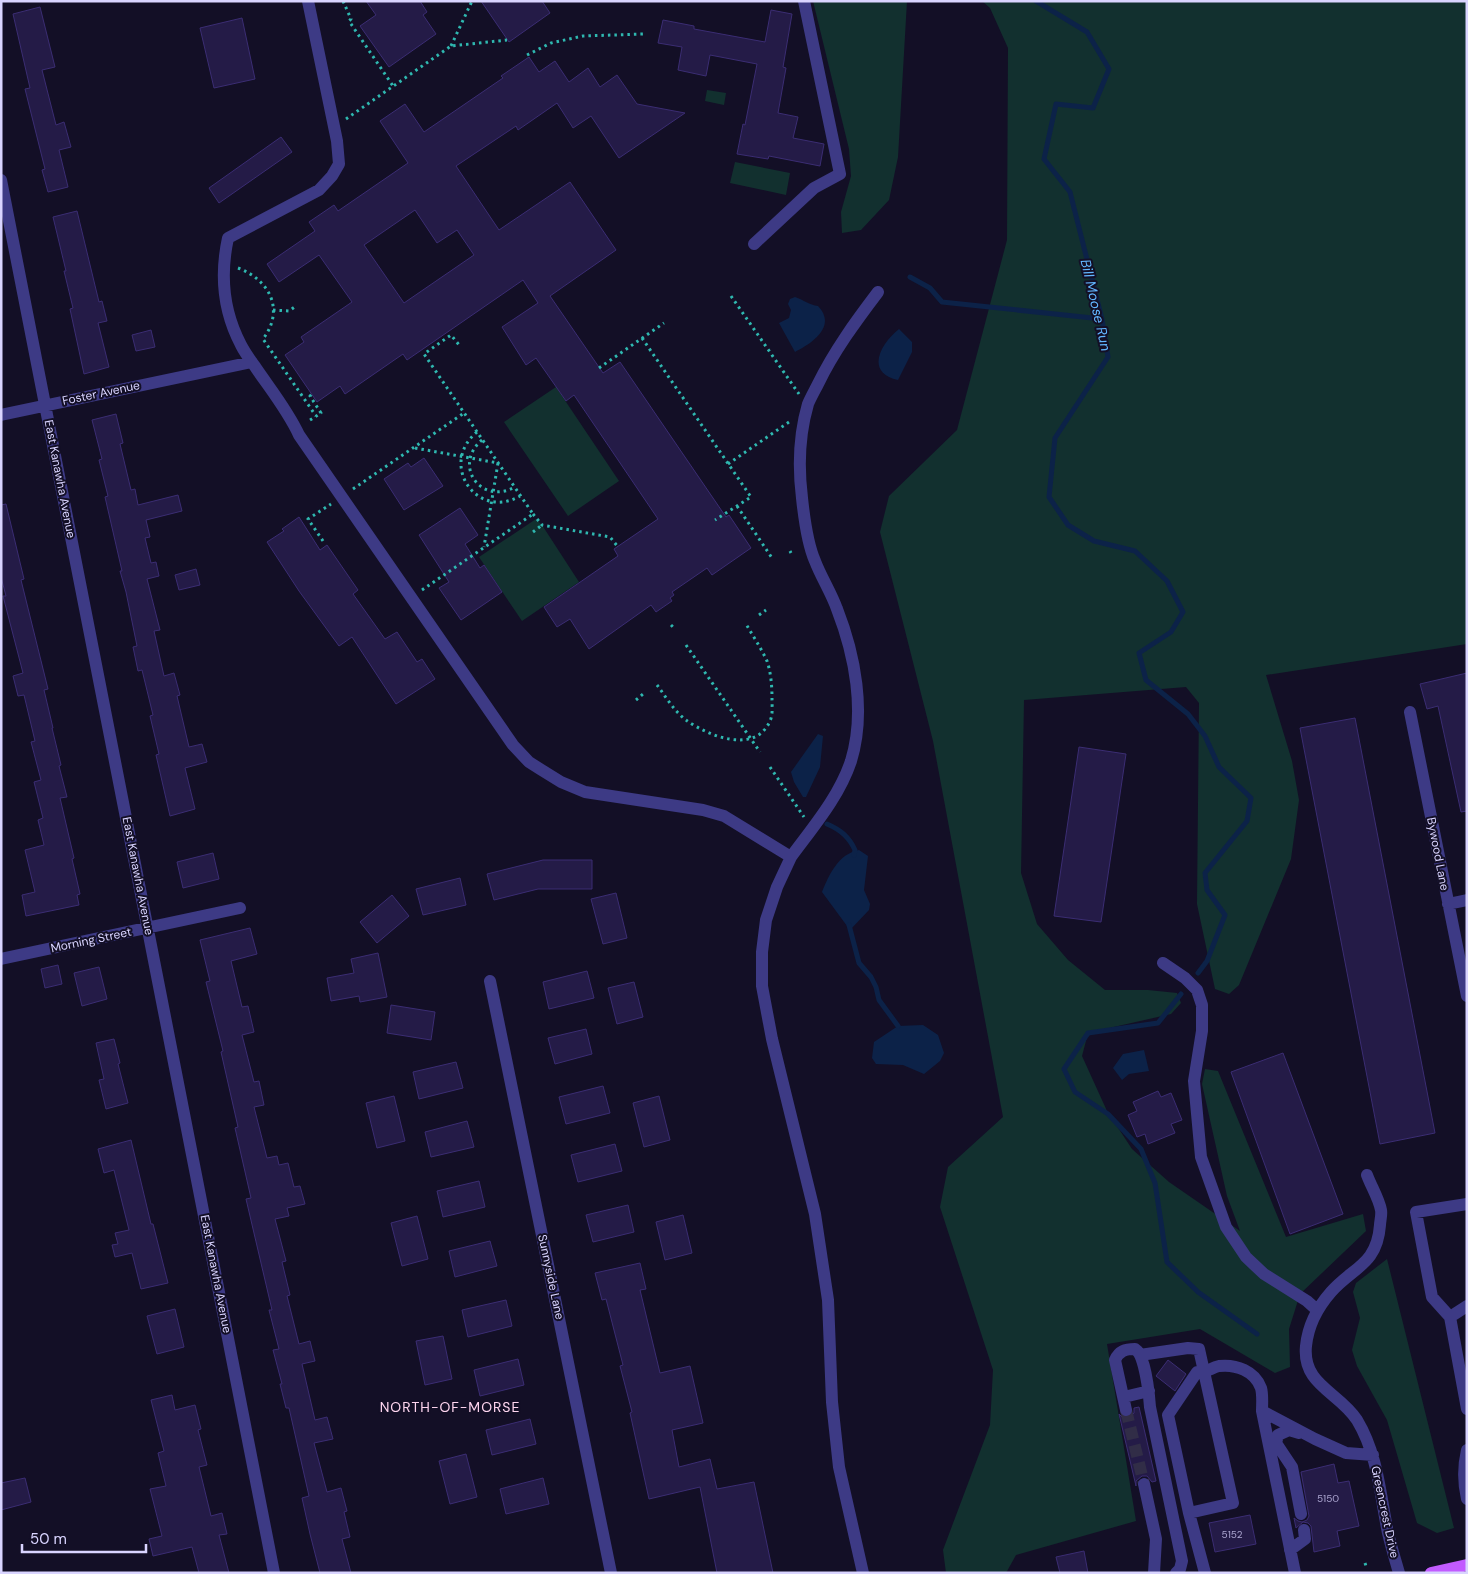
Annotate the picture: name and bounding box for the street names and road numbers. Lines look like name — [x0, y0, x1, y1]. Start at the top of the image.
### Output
street label: Foster Avenue — [61, 377, 141, 409]
street label: East Kanawha Avenue — [41, 419, 79, 540]
street label: East Kanawha Avenue — [119, 816, 157, 937]
street label: Bywood Lane — [1423, 816, 1453, 892]
street label: Morning Street — [49, 924, 133, 956]
street label: East Kanawha Avenue — [197, 1214, 235, 1335]
street label: Sunnyside Lane — [534, 1233, 568, 1321]
street label: Greencrest Drive — [1367, 1464, 1403, 1560]

